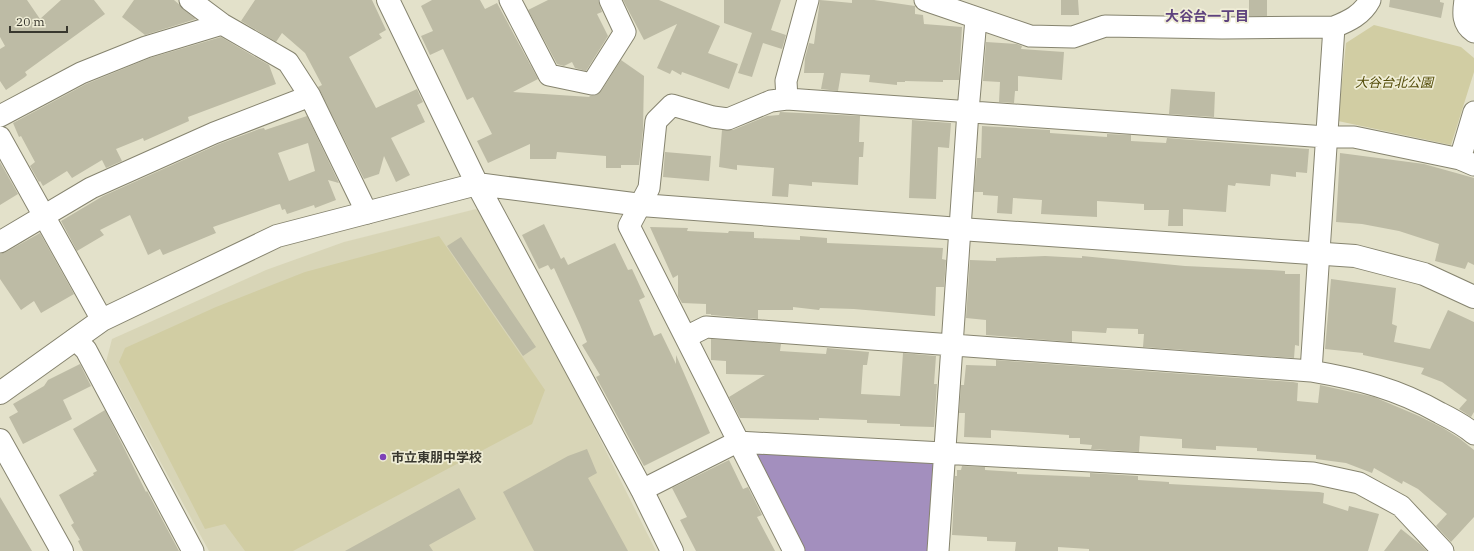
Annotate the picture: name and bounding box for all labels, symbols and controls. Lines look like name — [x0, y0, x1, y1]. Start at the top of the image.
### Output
district label: 大谷台一丁目 — [1165, 7, 1249, 25]
scale bar — [10, 8, 67, 34]
text: 20 m — [16, 14, 45, 29]
park label: 大谷台北公園 — [1355, 74, 1435, 91]
place label: 市立東朋中学校 — [391, 449, 482, 466]
marker: 市立東朋中学校 — [378, 452, 388, 462]

